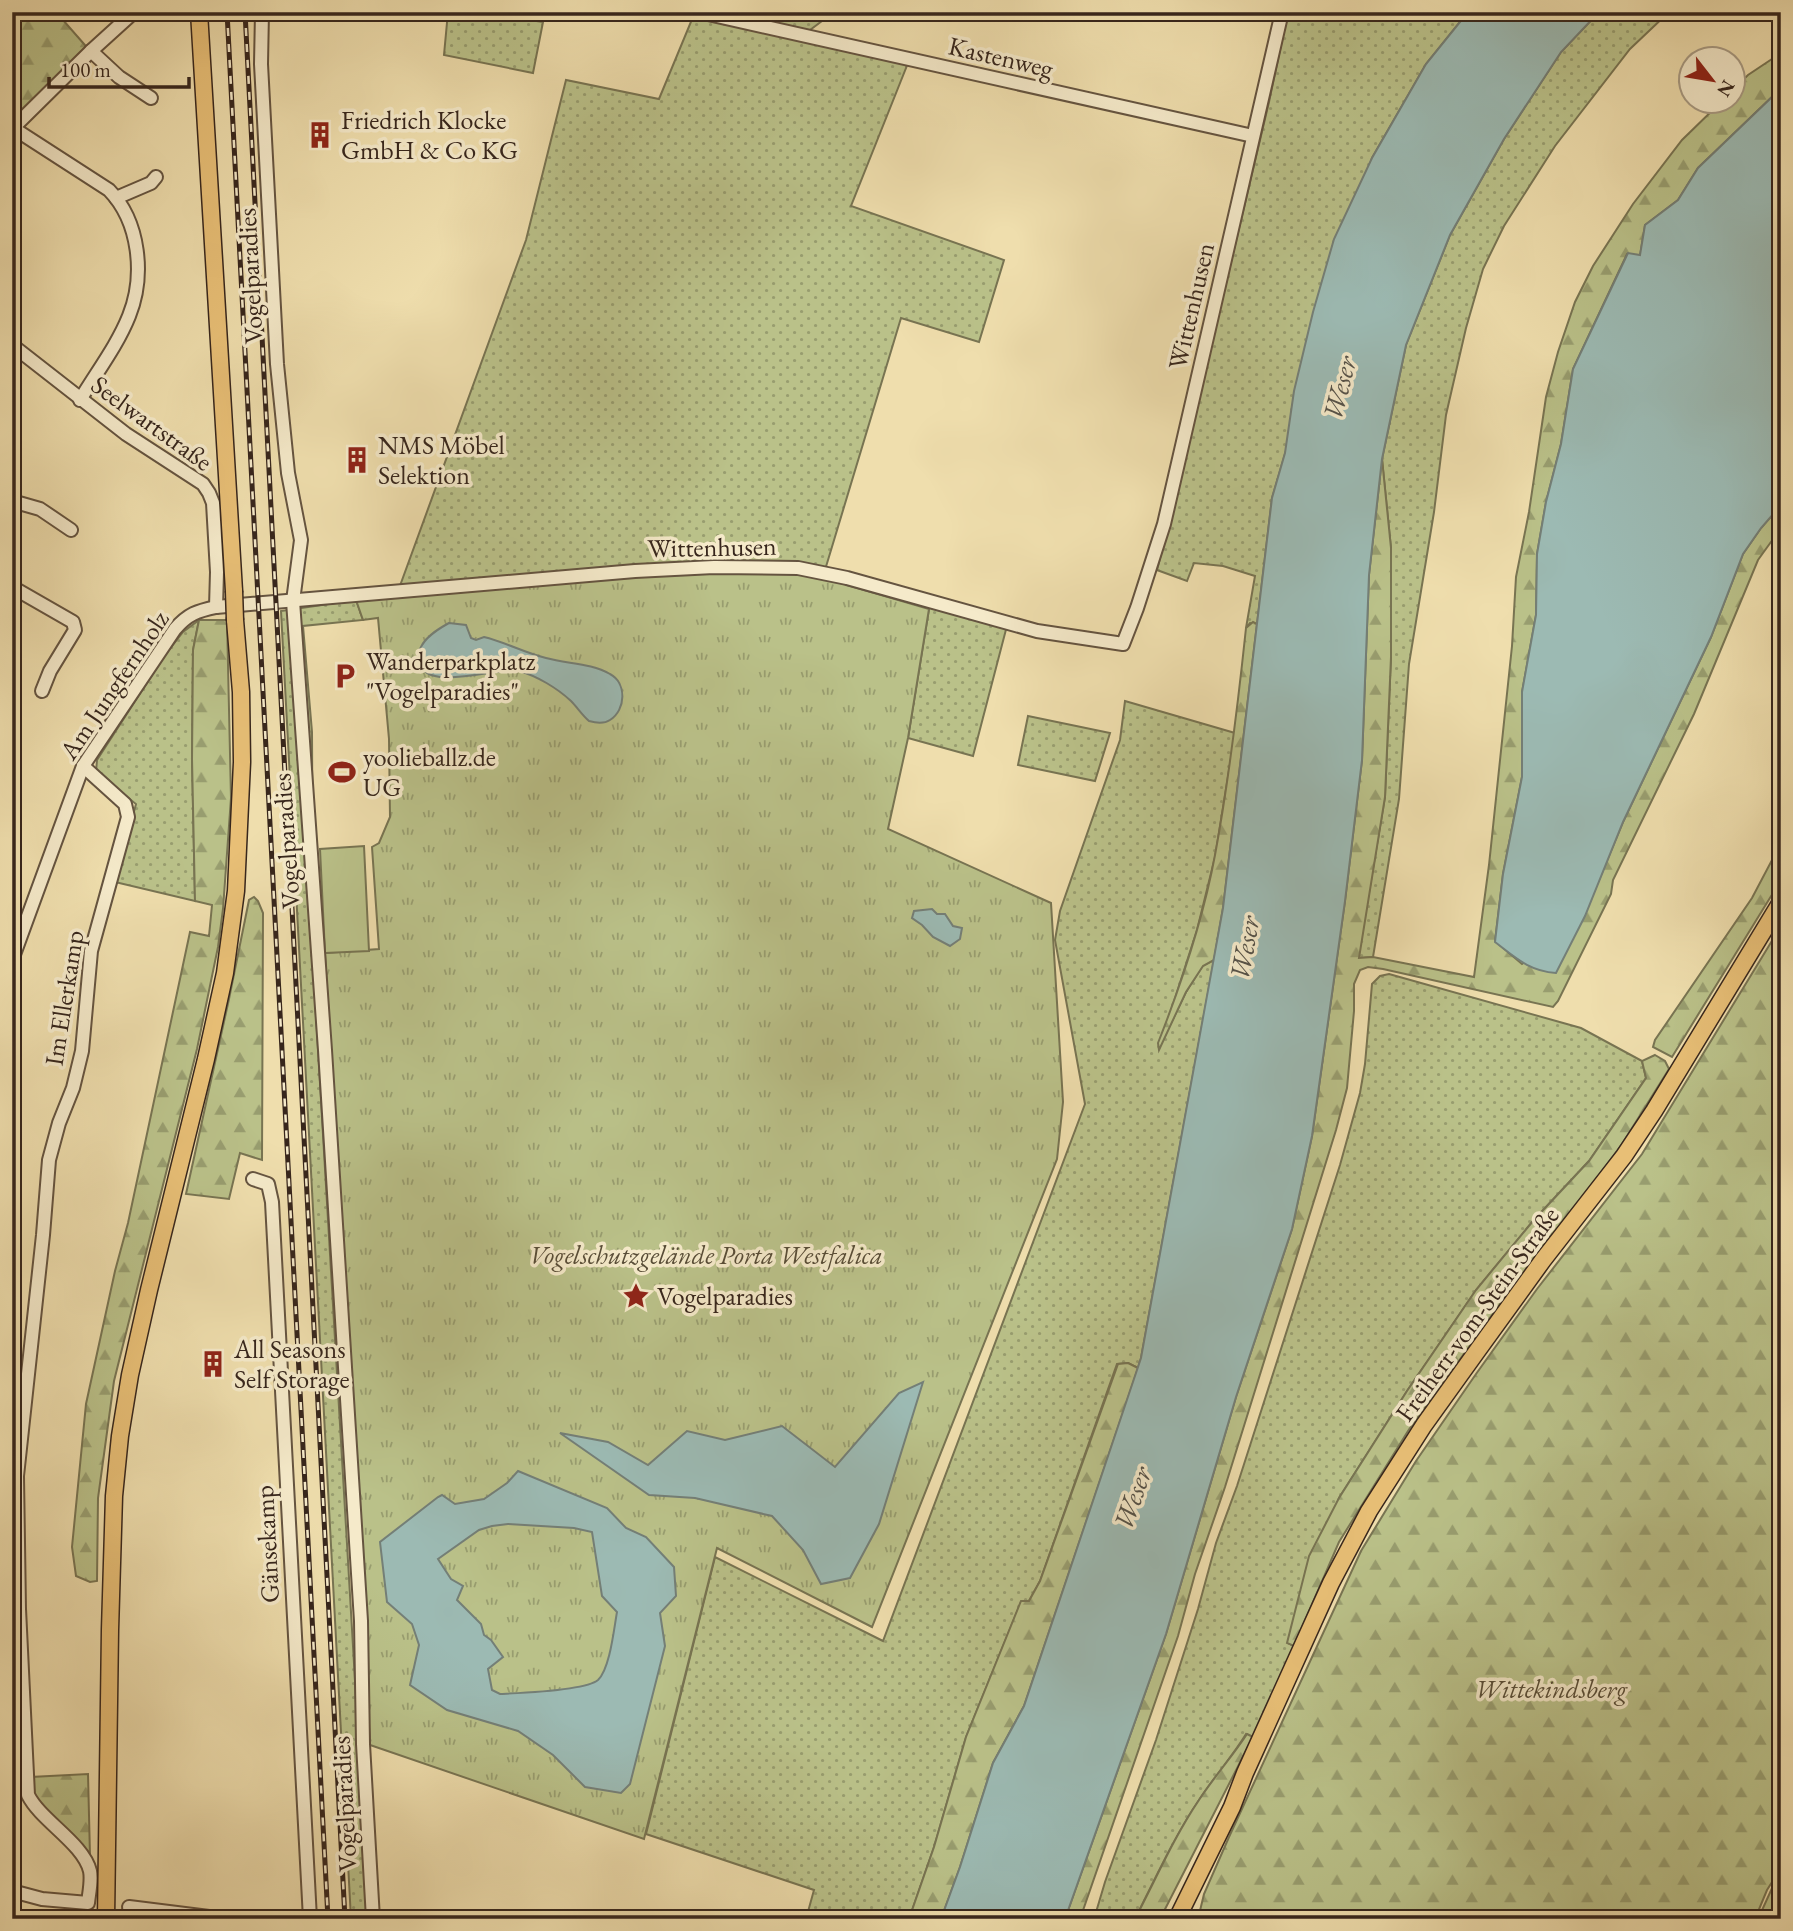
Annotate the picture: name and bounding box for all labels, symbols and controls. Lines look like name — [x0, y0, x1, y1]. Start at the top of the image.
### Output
street label: Kastenweg — [945, 28, 1057, 86]
scale bar — [49, 46, 189, 90]
north arrow — [1678, 46, 1748, 116]
text: 100 m — [60, 56, 111, 83]
text: N — [1711, 75, 1741, 102]
place label: Friedrich Klocke GmbH & Co KG — [341, 103, 518, 167]
building icon: Friedrich Klocke GmbH & Co KG — [305, 120, 335, 150]
street label: Vogelparadies — [229, 207, 271, 345]
street label: Wittenhusen — [1160, 239, 1222, 373]
water label: Weser — [1314, 351, 1365, 424]
street label: Seelwartstraße — [85, 368, 219, 478]
place label: NMS Möbel Selektion — [378, 428, 505, 492]
building icon: NMS Möbel Selektion — [342, 445, 372, 475]
street label: Wittenhusen — [647, 529, 777, 565]
street label: Am Jungfernholz — [51, 604, 177, 767]
place label: Wanderparkplatz "Vogelparadies" — [366, 644, 535, 708]
parking icon: Wanderparkplatz "Vogelparadies" — [330, 661, 360, 691]
place label: yoolieballz.de UG — [363, 740, 496, 804]
sports icon: yoolieballz.de UG — [327, 757, 357, 787]
street label: Vogelparadies — [264, 772, 308, 910]
water label: Weser — [1221, 912, 1268, 983]
street label: Im Ellerkamp — [37, 928, 91, 1068]
street label: Freiherr-vom-Stein-Straße — [1388, 1200, 1566, 1428]
park label: Vogelschutzgelände Porta Westfalica — [529, 1238, 883, 1272]
place label: Vogelparadies — [657, 1279, 793, 1313]
place icon: Vogelparadies — [621, 1281, 651, 1311]
place label: All Seasons Self Storage — [233, 1332, 350, 1396]
building icon: All Seasons Self Storage — [198, 1349, 228, 1379]
water label: Weser — [1105, 1460, 1160, 1534]
street label: Gänsekamp — [247, 1484, 287, 1604]
park label: Wittekindsberg — [1475, 1672, 1628, 1706]
street label: Vogelparadies — [323, 1735, 365, 1873]

